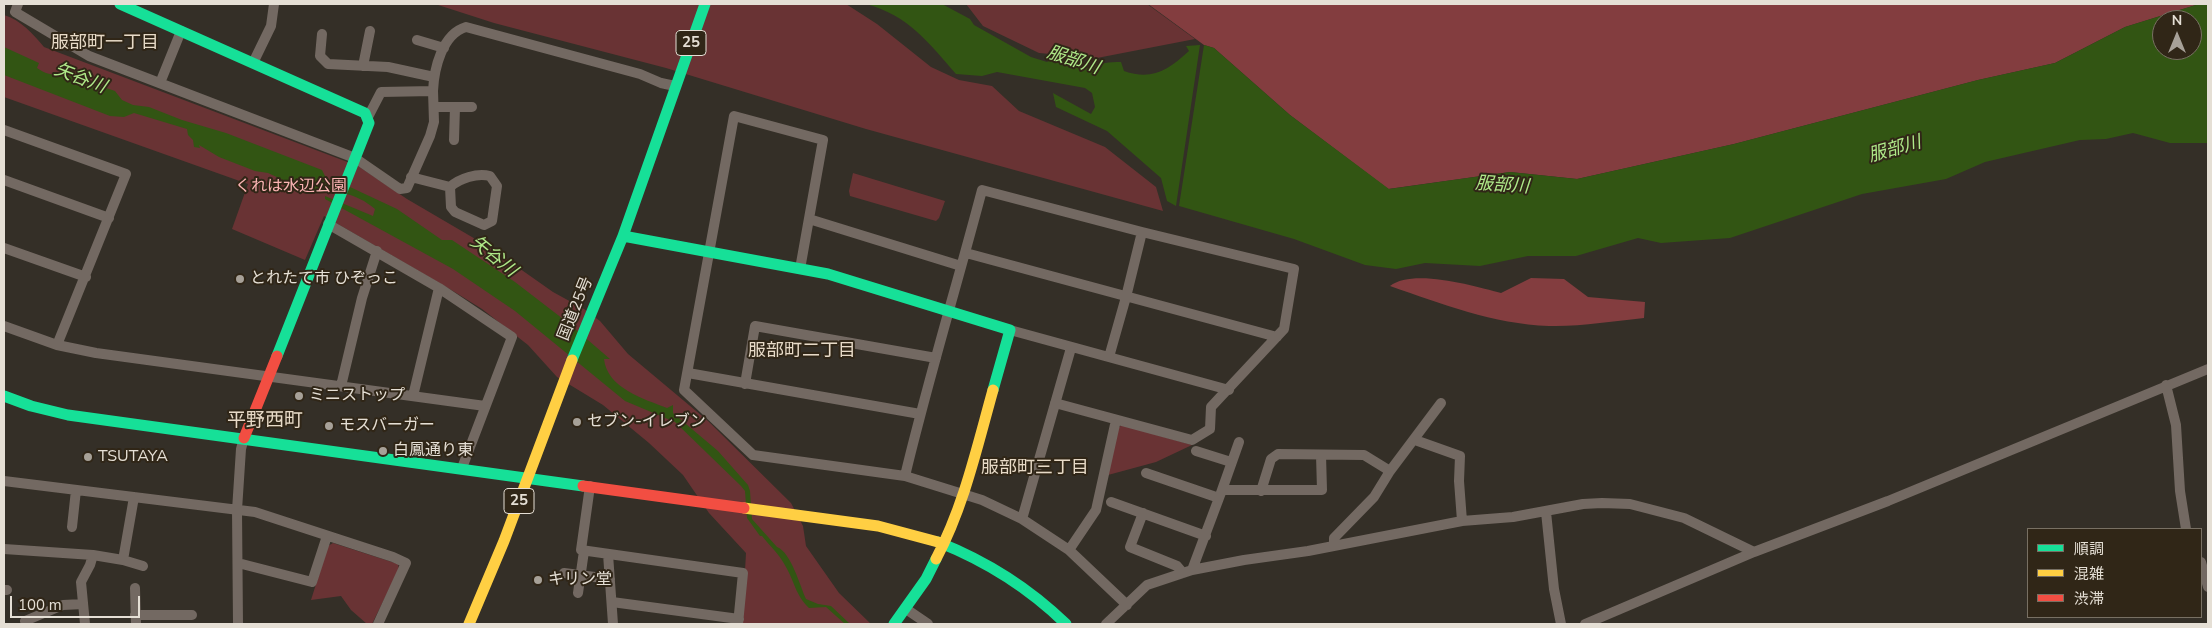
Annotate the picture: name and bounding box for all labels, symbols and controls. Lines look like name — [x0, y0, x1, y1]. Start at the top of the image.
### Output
north arrow — [2152, 10, 2202, 60]
text: N — [2172, 11, 2182, 30]
road number: 25 — [676, 30, 706, 56]
district label: 服部町一丁目 — [51, 33, 159, 55]
water label: 服部川 — [1044, 42, 1102, 80]
water label: 矢谷川 — [51, 59, 109, 99]
water label: 服部川 — [1866, 132, 1924, 168]
water label: 服部川 — [1474, 173, 1530, 199]
park label: くれは水辺公園 — [235, 177, 347, 197]
water label: 矢谷川 — [465, 232, 521, 282]
place label: とれたて市 ひぞっこ — [250, 269, 398, 289]
marker: とれたて市 ひぞっこ — [234, 273, 246, 285]
street label: 国道25号 — [555, 274, 597, 344]
district label: 服部町二丁目 — [748, 341, 856, 363]
place label: ミニストップ — [309, 386, 405, 406]
marker: ミニストップ — [293, 390, 305, 402]
district label: 平野西町 — [227, 410, 303, 432]
place label: セブン-イレブン — [587, 412, 706, 432]
place label: モスバーガー — [339, 416, 435, 436]
marker: セブン-イレブン — [571, 416, 583, 428]
marker: モスバーガー — [323, 420, 335, 432]
place label: 白鳳通り東 — [393, 441, 473, 461]
marker: 白鳳通り東 — [377, 445, 389, 457]
place label: TSUTAYA — [98, 447, 168, 467]
marker: TSUTAYA — [82, 451, 94, 463]
district label: 服部町三丁目 — [981, 458, 1089, 480]
road number: 25 — [504, 488, 534, 514]
legend — [2027, 528, 2202, 618]
text: 順調 — [2074, 539, 2104, 559]
text: 混雑 — [2074, 564, 2104, 584]
place label: キリン堂 — [548, 570, 612, 590]
marker: キリン堂 — [532, 574, 544, 586]
scale bar — [12, 586, 142, 618]
text: 渋滞 — [2074, 589, 2104, 609]
text: 100 m — [18, 595, 62, 615]

